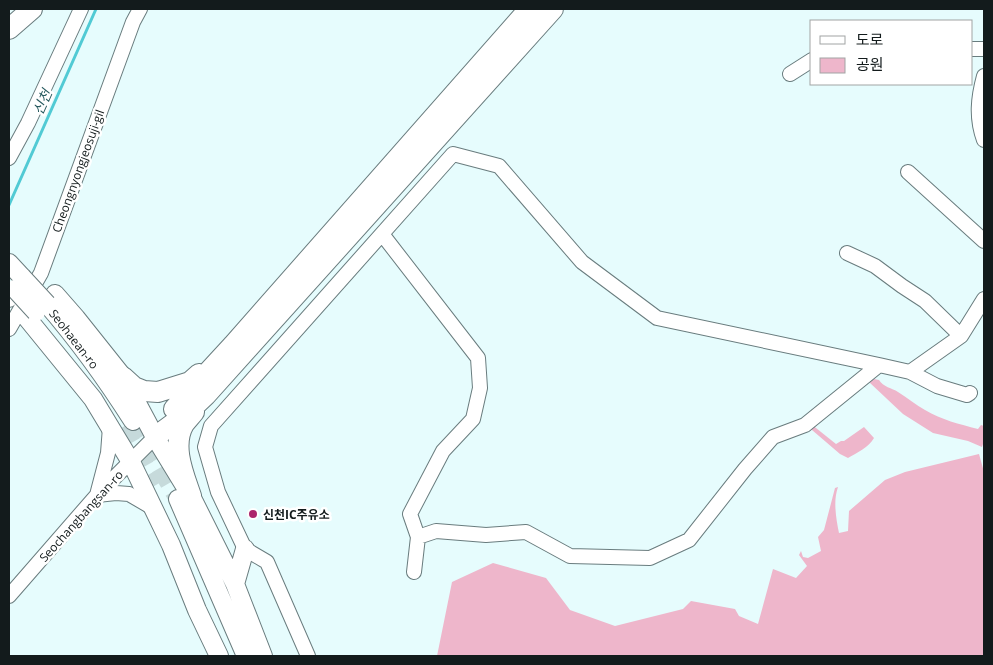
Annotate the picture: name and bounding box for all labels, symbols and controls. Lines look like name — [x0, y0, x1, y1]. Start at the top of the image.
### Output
legend — [810, 20, 973, 85]
text: 도로 — [856, 29, 884, 49]
text: 공원 — [856, 54, 884, 74]
water label: 신천 — [28, 85, 56, 118]
street label: Cheongnyongjeosuji-gil — [48, 107, 108, 235]
street label: Seohaean-ro — [45, 306, 103, 372]
street label: Seochangbangsan-ro — [35, 467, 127, 565]
place label: 신천IC주유소 — [263, 506, 330, 523]
marker: 신천IC주유소 — [247, 508, 259, 520]

